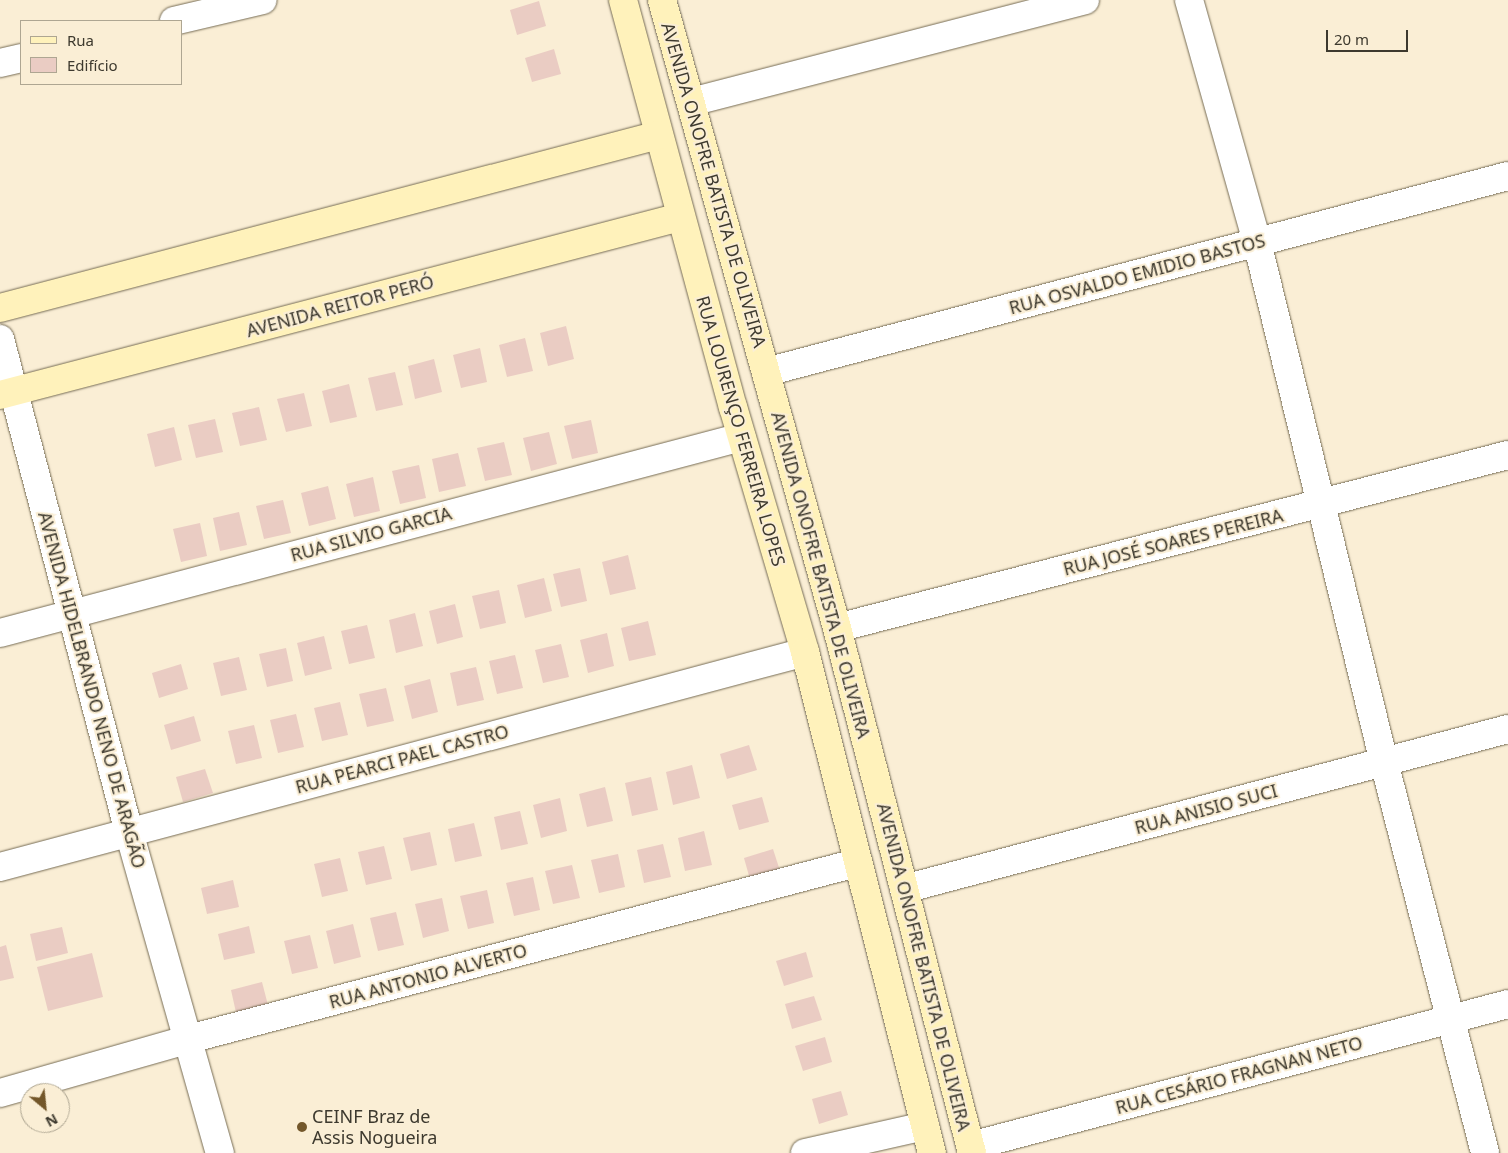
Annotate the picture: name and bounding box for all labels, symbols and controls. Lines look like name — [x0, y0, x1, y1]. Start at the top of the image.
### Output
legend — [20, 20, 182, 85]
street label: AVENIDA ONOFRE BATISTA DE OLIVEIRA — [657, 20, 771, 350]
scale bar — [1328, 20, 1410, 52]
text: 20 m — [1334, 29, 1369, 49]
text: Rua — [67, 30, 94, 50]
text: Edifício — [67, 55, 118, 75]
street label: RUA OSVALDO EMIDIO BASTOS — [1007, 229, 1267, 319]
street label: AVENIDA REITOR PERÓ — [244, 271, 436, 341]
street label: RUA LOURENÇO FERREIRA LOPES — [692, 293, 790, 569]
street label: AVENIDA ONOFRE BATISTA DE OLIVEIRA — [767, 409, 875, 741]
street label: RUA SILVIO GARCIA — [288, 502, 454, 566]
street label: RUA JOSÉ SOARES PEREIRA — [1061, 504, 1285, 580]
street label: AVENIDA HIDELBRANDO NENO DE ARAGÃO — [34, 509, 150, 871]
street label: RUA PEARCI PAEL CASTRO — [293, 720, 511, 798]
street label: RUA ANISIO SUCI — [1132, 780, 1280, 838]
street label: AVENIDA ONOFRE BATISTA DE OLIVEIRA — [873, 801, 975, 1133]
street label: RUA ANTONIO ALVERTO — [327, 939, 529, 1013]
street label: RUA CESÁRIO FRAGNAN NETO — [1113, 1032, 1365, 1118]
north arrow — [20, 1083, 70, 1133]
place label: CEINF Braz de Assis Nogueira — [312, 1106, 437, 1148]
text: N — [42, 1110, 61, 1132]
marker: CEINF Braz de Assis Nogueira — [296, 1121, 308, 1133]

